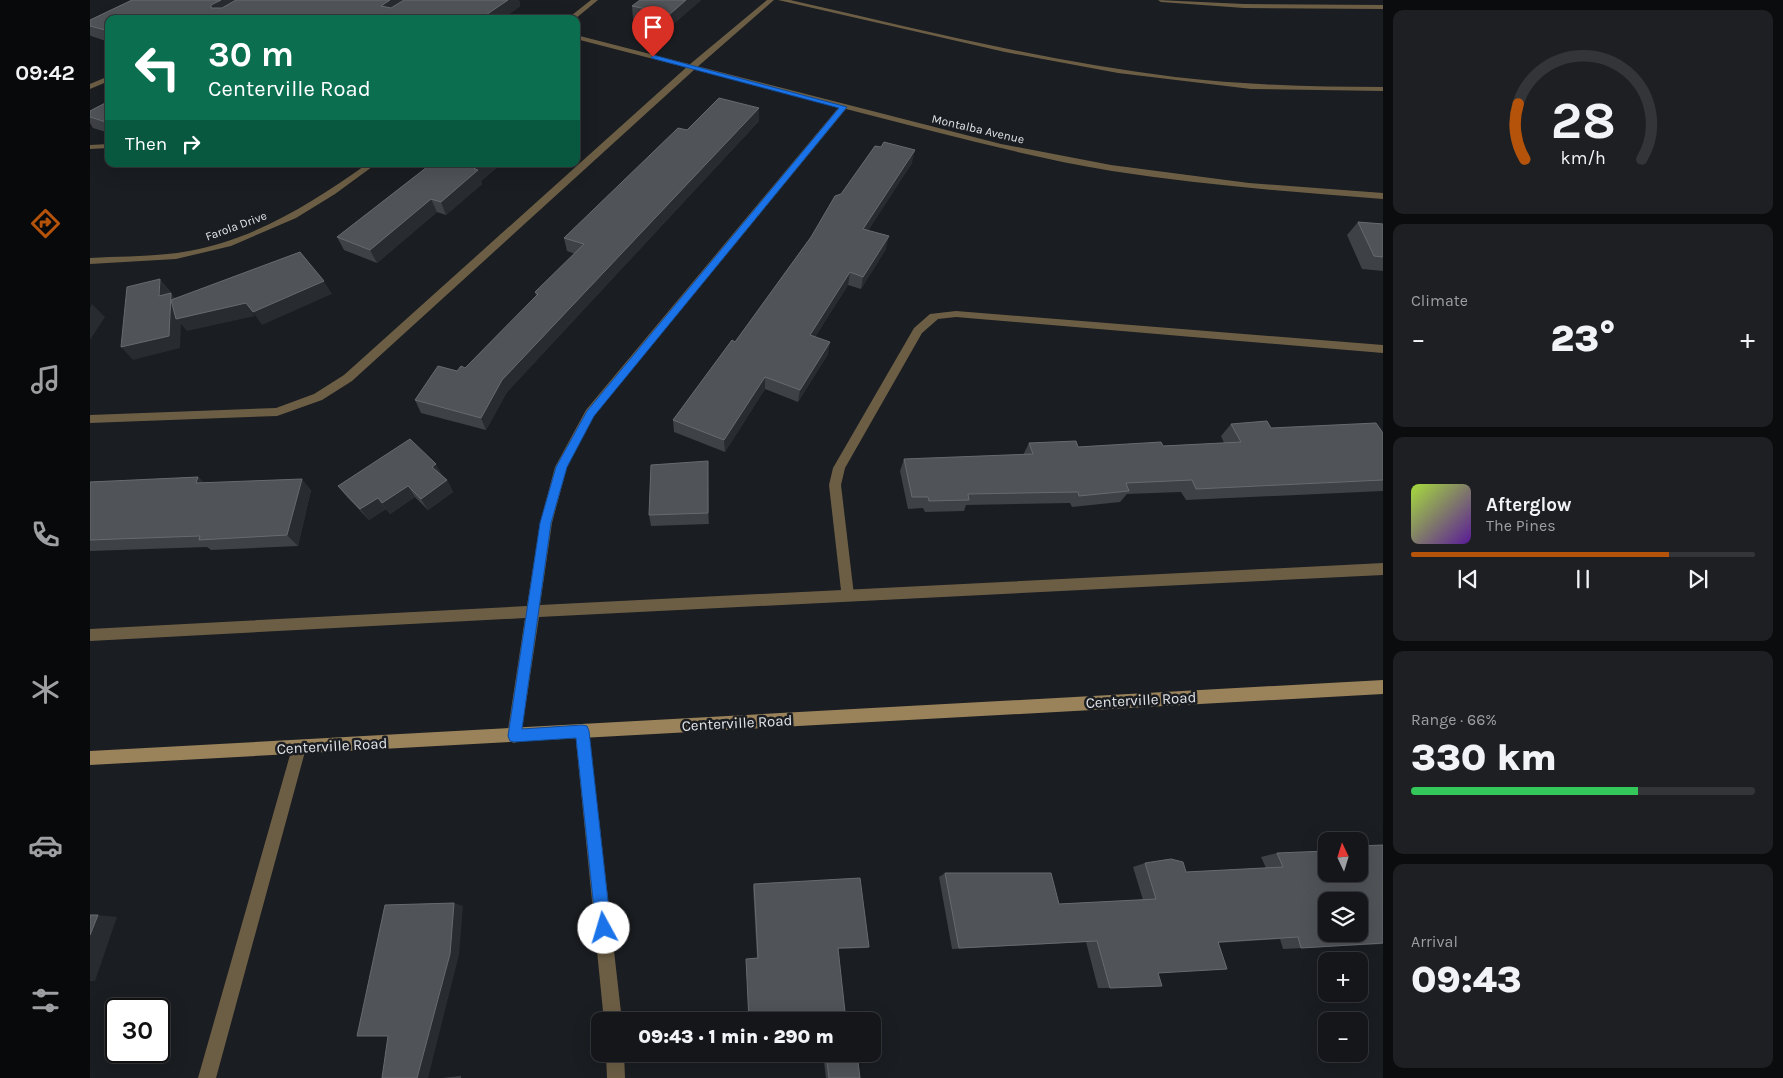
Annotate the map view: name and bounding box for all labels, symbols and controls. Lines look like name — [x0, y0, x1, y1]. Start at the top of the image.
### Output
pin — [632, 6, 674, 57]
icon: arrive — [639, 13, 667, 41]
text: 30 m — [208, 34, 294, 75]
icon: left — [125, 35, 190, 100]
text: 09:42 — [15, 60, 75, 86]
text: Centerville Road — [208, 76, 371, 102]
text: 28 — [1550, 90, 1616, 151]
street label: Montalba Avenue — [930, 112, 1026, 146]
icon: right — [177, 130, 205, 158]
text: Then — [125, 133, 167, 155]
text: km/h — [1560, 148, 1606, 169]
icon: directions — [28, 206, 63, 241]
street label: Farola Drive — [203, 208, 269, 244]
text: Climate — [1411, 291, 1468, 310]
text: 23° — [1550, 316, 1616, 361]
text: − — [1411, 322, 1426, 355]
text: + — [1740, 322, 1755, 355]
icon: music — [28, 362, 63, 397]
text: Afterglow — [1486, 494, 1572, 516]
text: The Pines — [1486, 516, 1556, 535]
icon: phone — [28, 517, 63, 552]
icon: previous — [1454, 565, 1482, 593]
icon: pause — [1569, 565, 1597, 593]
icon: next — [1684, 565, 1712, 593]
icon: climate — [28, 672, 63, 707]
street label: Centerville Road — [1085, 688, 1197, 712]
text: Range · 66% — [1411, 710, 1497, 729]
street label: Centerville Road — [681, 711, 793, 735]
street label: Centerville Road — [276, 734, 388, 758]
text: 330 km — [1411, 735, 1557, 780]
icon: car — [28, 828, 63, 863]
north arrow — [1318, 832, 1368, 882]
map controls — [1318, 832, 1368, 1062]
button: layers — [1318, 892, 1368, 942]
position arrow — [577, 901, 629, 953]
text: Arrival — [1411, 932, 1458, 951]
button: + — [1318, 952, 1368, 1002]
text: 09:43 — [1411, 957, 1522, 1002]
icon: filters — [28, 983, 63, 1018]
speed limit sign: 30 — [105, 998, 170, 1063]
button: − — [1318, 1012, 1368, 1062]
text: 09:43 · 1 min · 290 m — [638, 1026, 834, 1048]

